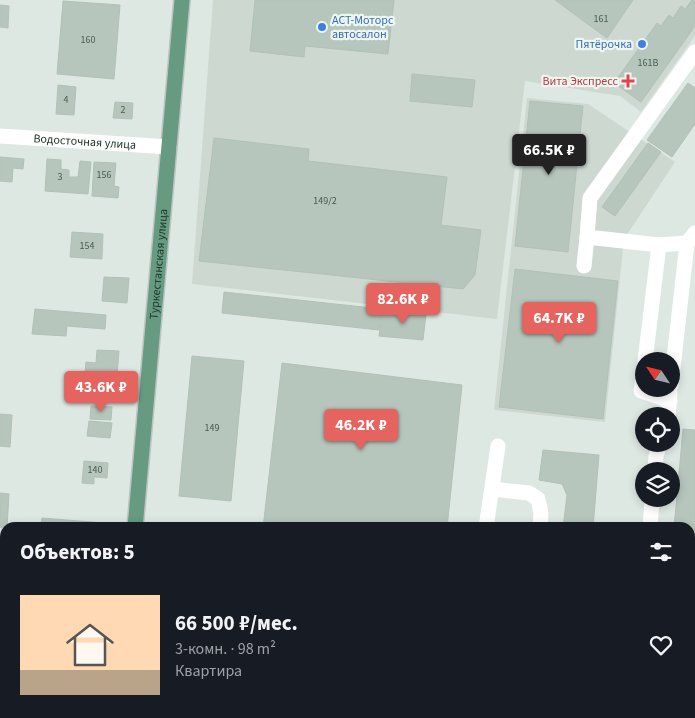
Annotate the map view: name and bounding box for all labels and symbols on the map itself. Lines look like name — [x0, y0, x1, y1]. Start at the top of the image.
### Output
place label: АСТ-Моторс автосалон — [332, 12, 394, 43]
house number: 161 — [594, 12, 608, 26]
marker: АСТ-Моторс автосалон — [316, 21, 328, 33]
house number: 160 — [81, 33, 95, 47]
place label: Пятёрочка — [576, 36, 632, 53]
marker: Пятёрочка — [636, 38, 648, 50]
house number: 161В — [638, 56, 659, 70]
place label: Вита Экспресс — [542, 73, 619, 90]
marker: Вита Экспресс — [622, 75, 634, 87]
house number: 4 — [64, 93, 69, 107]
house number: 2 — [121, 103, 126, 117]
street label: Водосточная улица — [33, 130, 137, 153]
pin: 66.5K ₽ — [503, 134, 595, 176]
house number: 156 — [97, 168, 111, 182]
house number: 3 — [58, 170, 63, 184]
house number: 149/2 — [313, 194, 337, 208]
street label: Туркестанская улица — [145, 208, 172, 320]
house number: 154 — [80, 239, 94, 253]
pin: 82.6K ₽ — [357, 282, 449, 325]
pin: 64.7K ₽ — [513, 302, 605, 344]
north arrow — [635, 352, 680, 398]
pin: 43.6K ₽ — [55, 370, 147, 413]
pin: 46.2K ₽ — [315, 408, 407, 451]
house number: 149 — [205, 421, 219, 435]
house number: 140 — [88, 463, 102, 477]

